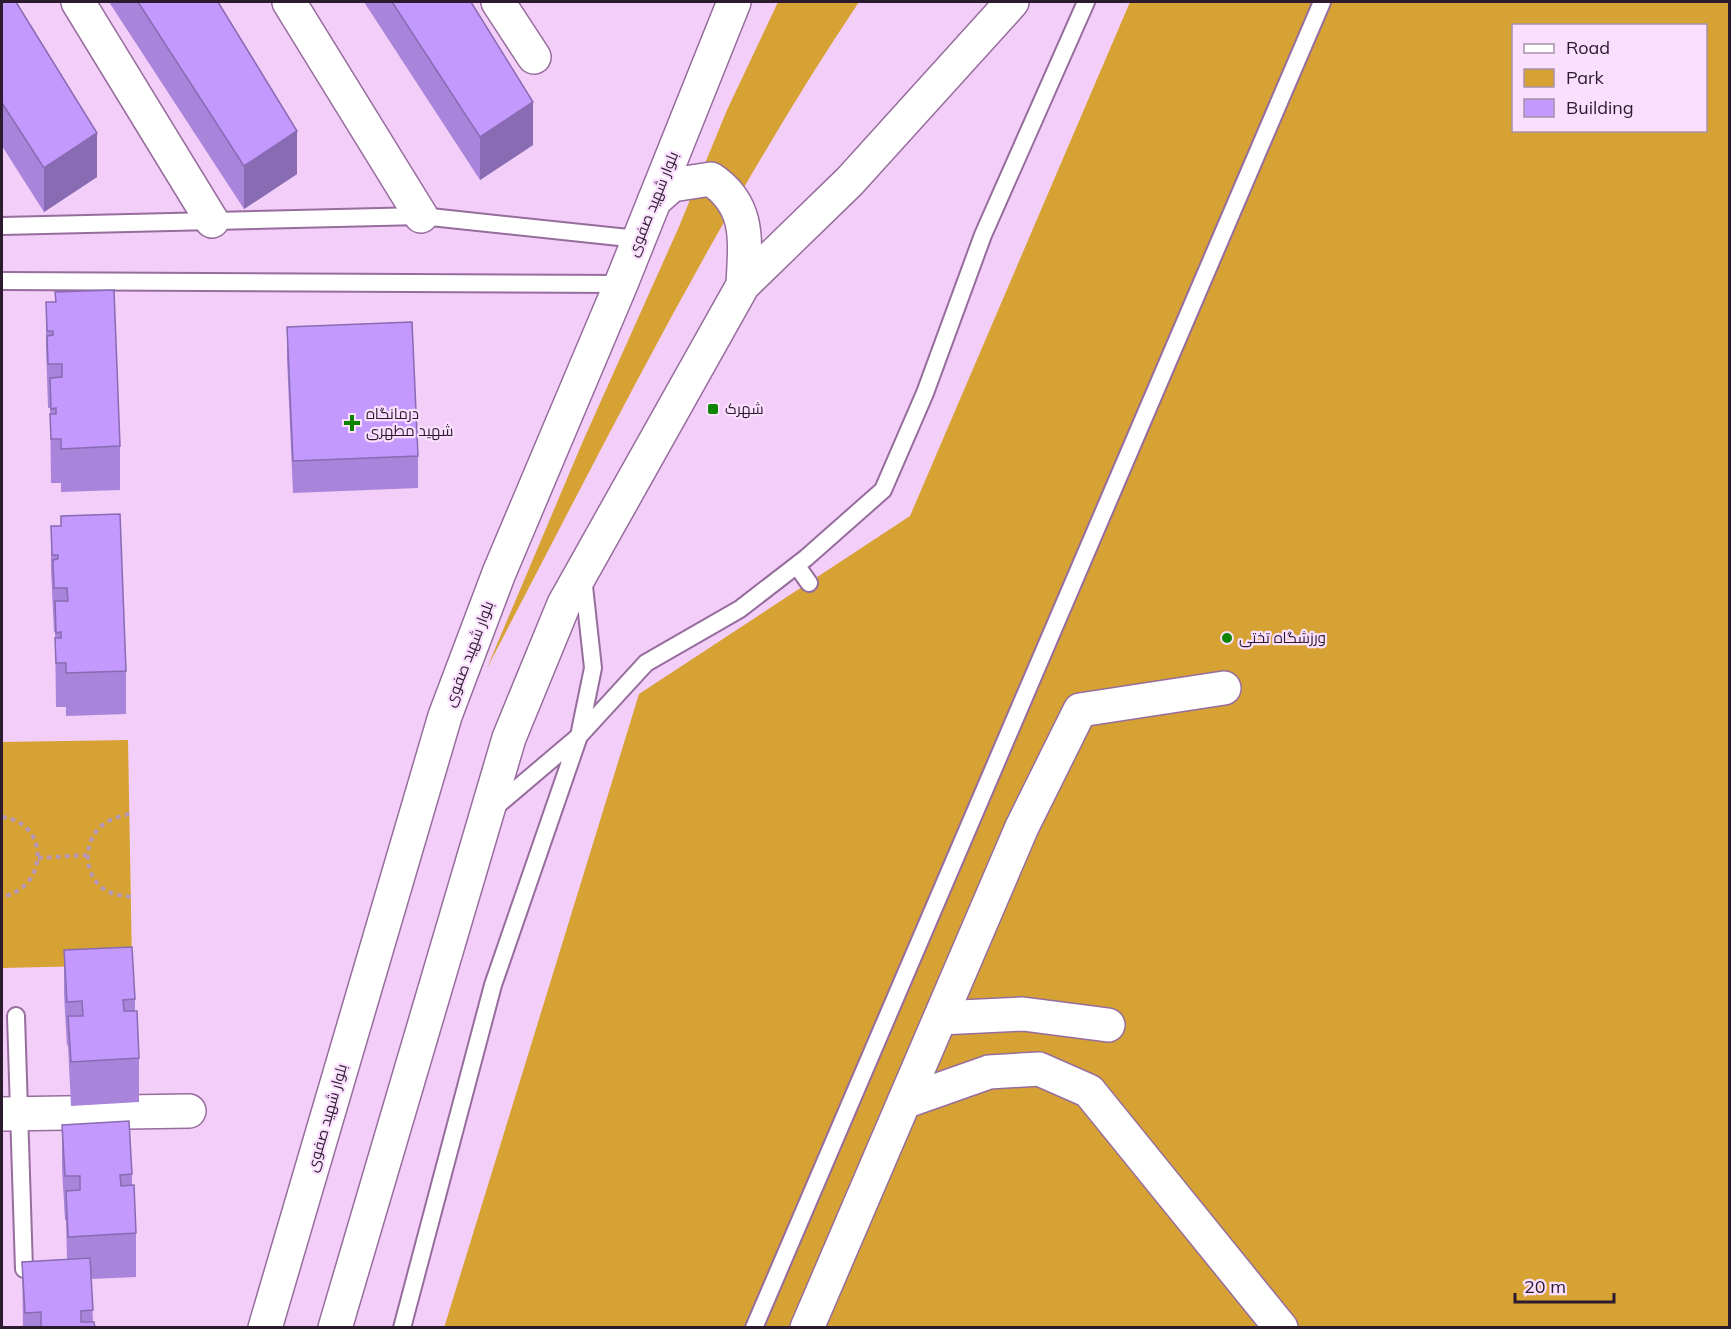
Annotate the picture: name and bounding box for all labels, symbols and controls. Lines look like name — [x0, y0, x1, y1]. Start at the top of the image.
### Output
legend — [1512, 24, 1707, 132]
text: Road — [1566, 36, 1610, 59]
text: Park — [1566, 66, 1605, 89]
text: Building — [1566, 96, 1634, 119]
street label: بلوار شهید صفوی — [623, 148, 683, 260]
place label: شهرک — [725, 399, 764, 419]
marker: شهرک — [706, 402, 720, 416]
place label: درمانگاه شهید مطهری — [366, 404, 453, 441]
marker: درمانگاه شهید مطهری — [343, 414, 361, 432]
street label: بلوار شهید صفوی — [440, 598, 498, 710]
place label: ورزشگاه تختی — [1239, 628, 1326, 648]
marker: ورزشگاه تختی — [1220, 631, 1234, 645]
street label: بلوار شهید صفوی — [302, 1061, 352, 1175]
scale bar — [1515, 1266, 1614, 1304]
text: 20 m — [1524, 1275, 1566, 1298]

